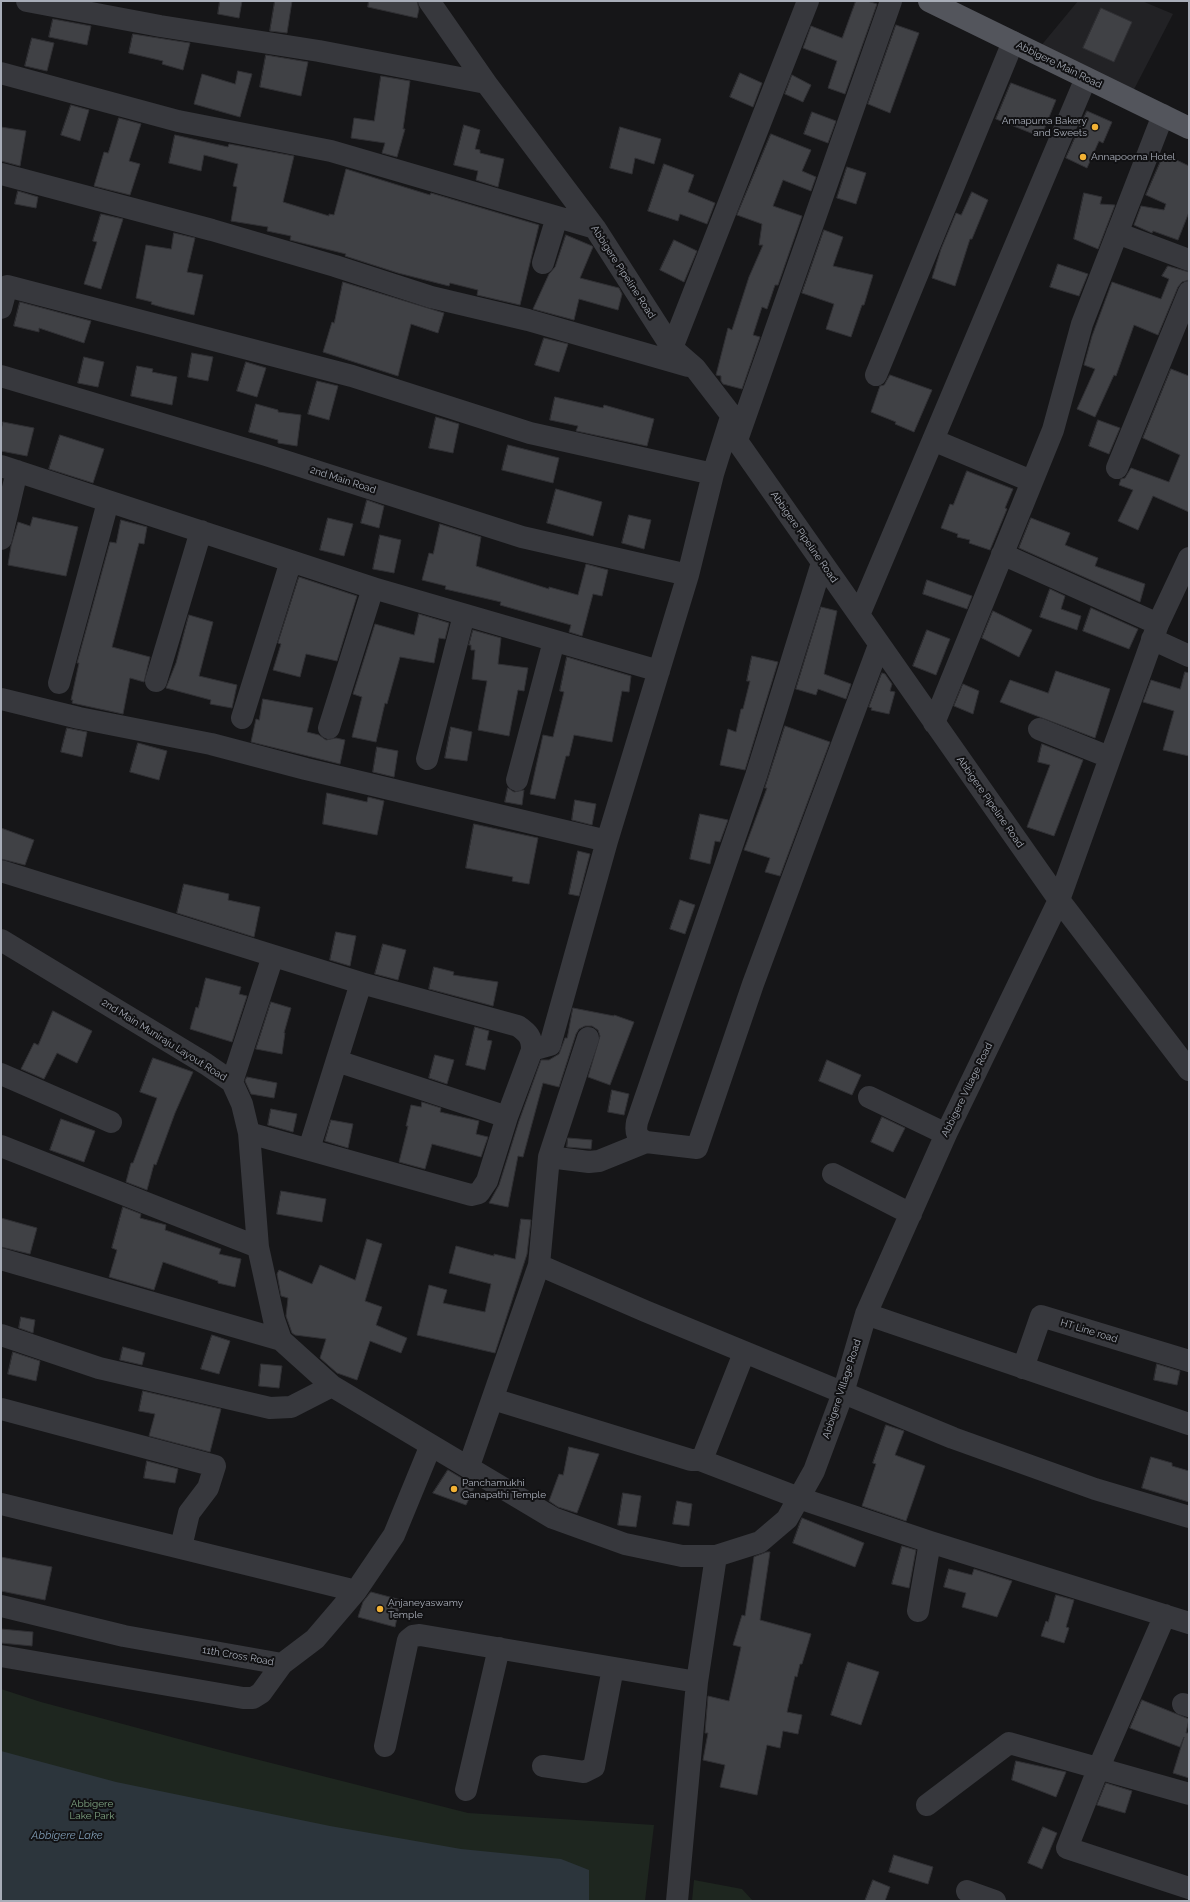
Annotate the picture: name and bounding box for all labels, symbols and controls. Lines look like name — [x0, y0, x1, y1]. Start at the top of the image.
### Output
street label: Abbigere Main Road — [1014, 39, 1104, 91]
place label: Annapurna Bakery and Sweets — [1002, 115, 1087, 138]
marker: Annapurna Bakery and Sweets — [1090, 122, 1100, 132]
place label: Annapoorna Hotel — [1091, 151, 1175, 163]
marker: Annapoorna Hotel — [1078, 152, 1088, 162]
street label: Abbigere Pipeline Road — [588, 223, 658, 321]
street label: 2nd Main Road — [309, 464, 377, 496]
street label: Abbigere Pipeline Road — [768, 489, 840, 585]
street label: Abbigere Pipeline Road — [954, 754, 1026, 850]
street label: 2nd Main Muniraju Layout Road — [99, 996, 229, 1084]
street label: Abbigere Village Road — [939, 1041, 995, 1139]
street label: HT Line road — [1059, 1317, 1119, 1345]
street label: Abbigere Village Road — [820, 1338, 864, 1440]
place label: Panchamukhi Ganapathi Temple — [462, 1477, 546, 1500]
marker: Panchamukhi Ganapathi Temple — [449, 1484, 459, 1494]
place label: Anjaneyaswamy Temple — [388, 1597, 463, 1620]
marker: Anjaneyaswamy Temple — [375, 1604, 385, 1614]
street label: 11th Cross Road — [201, 1644, 275, 1668]
park label: Abbigere Lake Park — [69, 1798, 115, 1822]
water label: Abbigere Lake — [31, 1829, 103, 1843]

